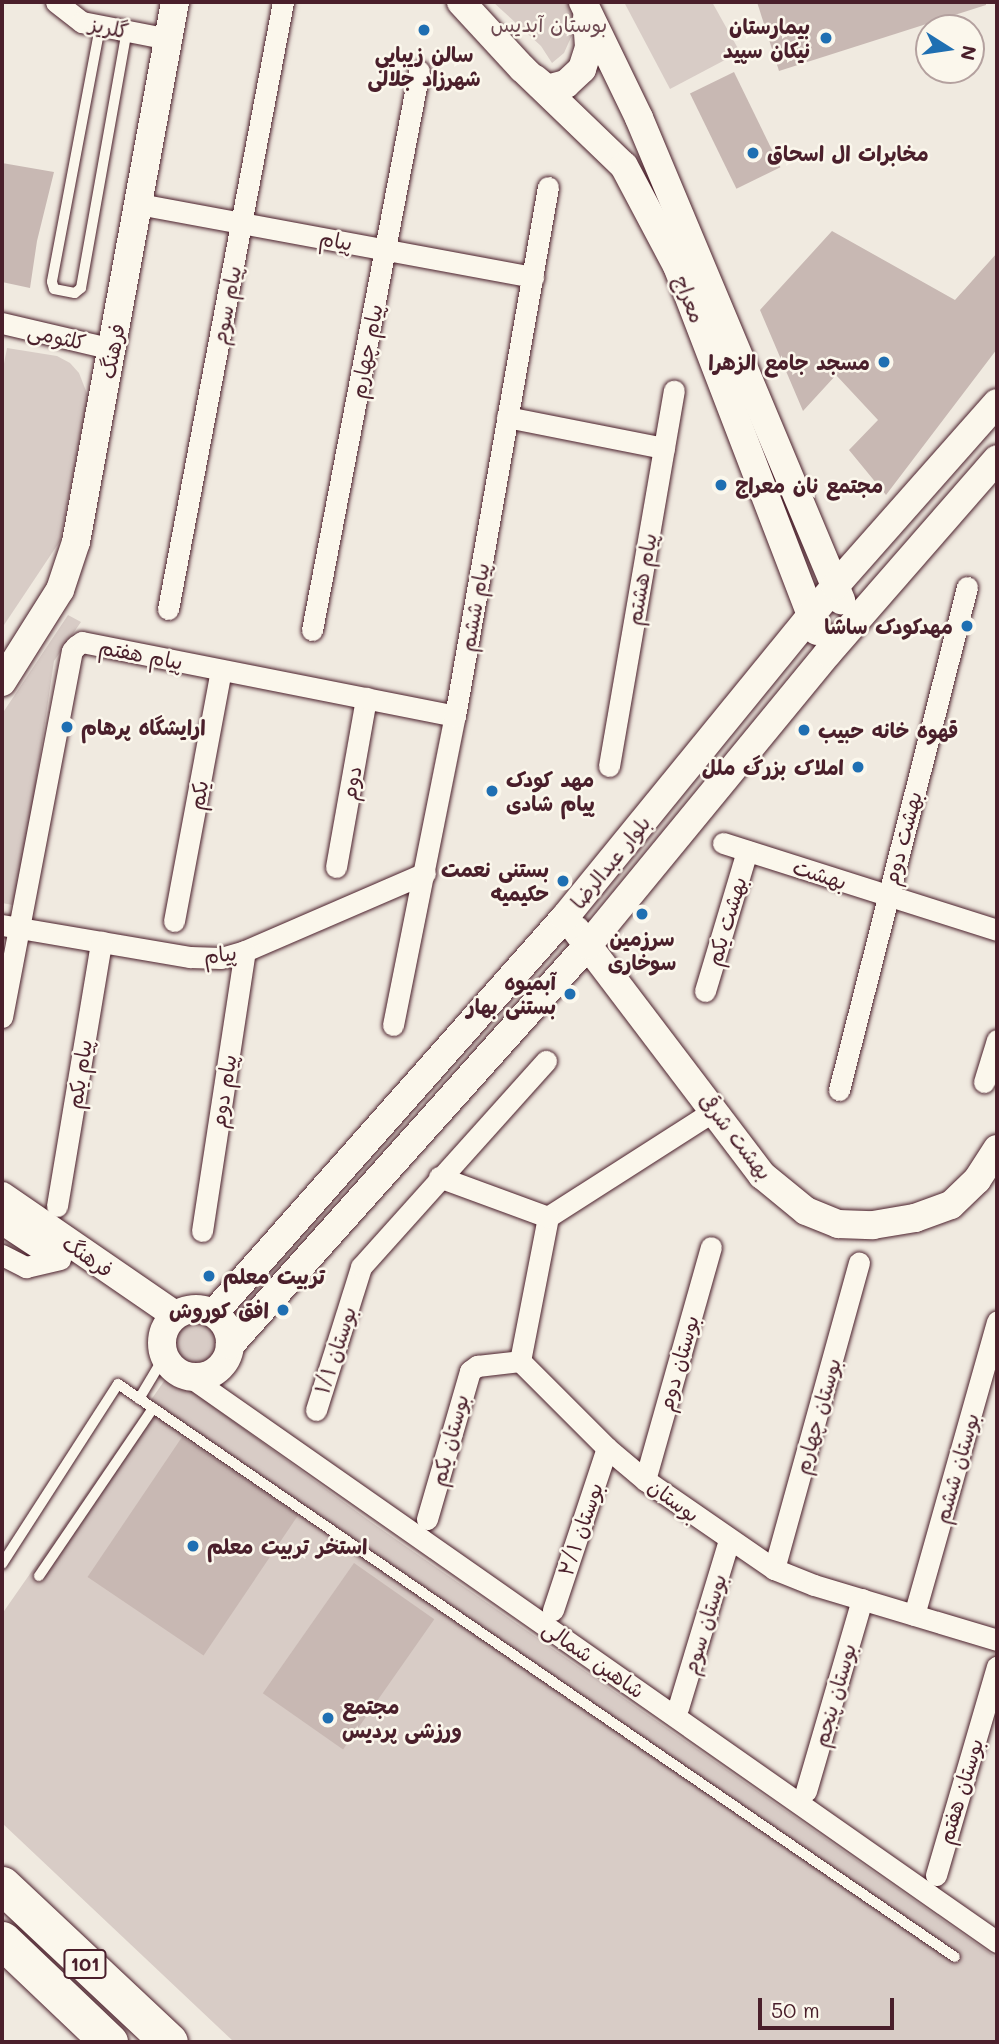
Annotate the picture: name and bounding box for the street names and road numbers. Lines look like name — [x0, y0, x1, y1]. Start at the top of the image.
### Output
street label: گلریز — [87, 11, 131, 43]
street label: پیام — [317, 225, 355, 255]
street label: پیام سوم — [206, 263, 246, 347]
street label: معراج — [669, 272, 711, 326]
street label: پیام چهارم — [345, 302, 387, 400]
street label: کلثومی — [26, 317, 88, 355]
street label: فرهنگ — [94, 321, 130, 381]
street label: پیام هشتم — [620, 531, 662, 627]
street label: پیام ششم — [454, 561, 494, 653]
street label: پیام هفتم — [97, 634, 185, 674]
street label: دوم — [336, 764, 366, 802]
street label: یکم — [183, 778, 213, 812]
street label: بهشت دوم — [877, 788, 927, 888]
street label: بلوار عبدالرضا — [565, 810, 655, 914]
street label: بهشت — [790, 853, 850, 895]
street label: بهشت یکم — [701, 873, 751, 969]
street label: پیام — [202, 939, 238, 969]
street label: پیام یکم — [61, 1038, 97, 1110]
street label: پیام دوم — [205, 1052, 241, 1130]
street label: بهشت شرقی — [694, 1088, 778, 1184]
street label: فرهنگ — [58, 1230, 118, 1282]
street label: بوستان ۱/۱ — [309, 1303, 361, 1397]
street label: بوستان دوم — [652, 1312, 704, 1414]
street label: بوستان چهارم — [788, 1355, 846, 1477]
street label: بوستان یکم — [425, 1391, 473, 1489]
street label: بوستان ششم — [928, 1410, 984, 1526]
street label: بوستان — [643, 1473, 705, 1527]
street label: بوستان ۲/۱ — [552, 1479, 608, 1579]
street label: بوستان سوم — [677, 1571, 731, 1677]
street label: شاهین شمالی — [538, 1615, 650, 1703]
street label: بوستان پنجم — [807, 1640, 861, 1750]
street label: بوستان هفتم — [932, 1735, 988, 1847]
road number: 101 — [62, 1948, 108, 1980]

